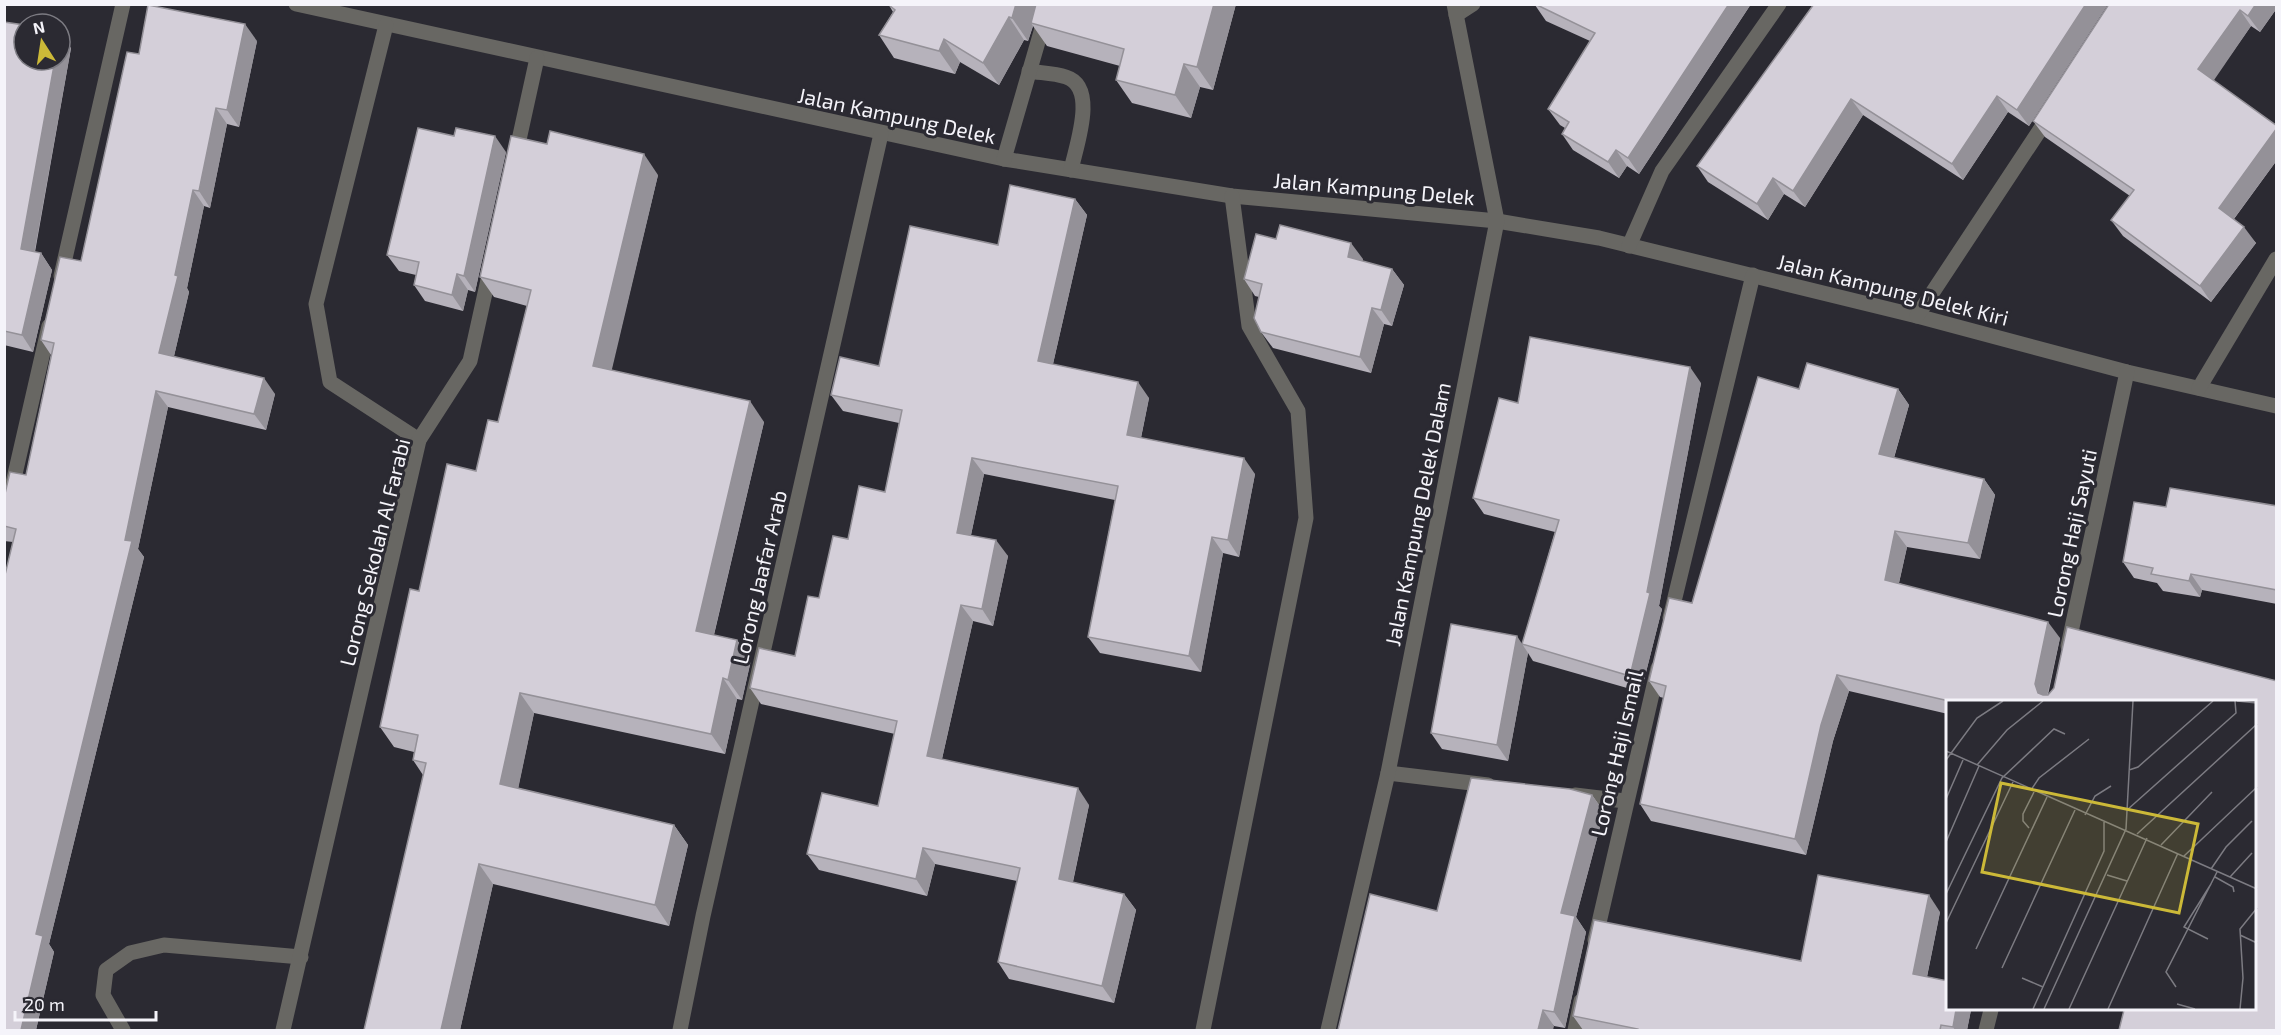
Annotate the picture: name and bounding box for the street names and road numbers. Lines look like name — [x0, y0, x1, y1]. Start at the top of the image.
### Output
street label: Jalan Kampung Delek — [796, 82, 999, 148]
street label: Jalan Kampung Delek — [1272, 167, 1476, 209]
street label: Jalan Kampung Delek Kiri — [1775, 248, 2011, 330]
street label: Jalan Kampung Delek Dalam — [1379, 380, 1455, 648]
street label: Lorong Sekolah Al Farabi — [334, 436, 414, 668]
street label: Lorong Haji Sayuti — [2041, 446, 2102, 620]
street label: Lorong Jaafar Arab — [727, 488, 791, 666]
street label: Lorong Haji Ismail — [1585, 667, 1648, 839]

